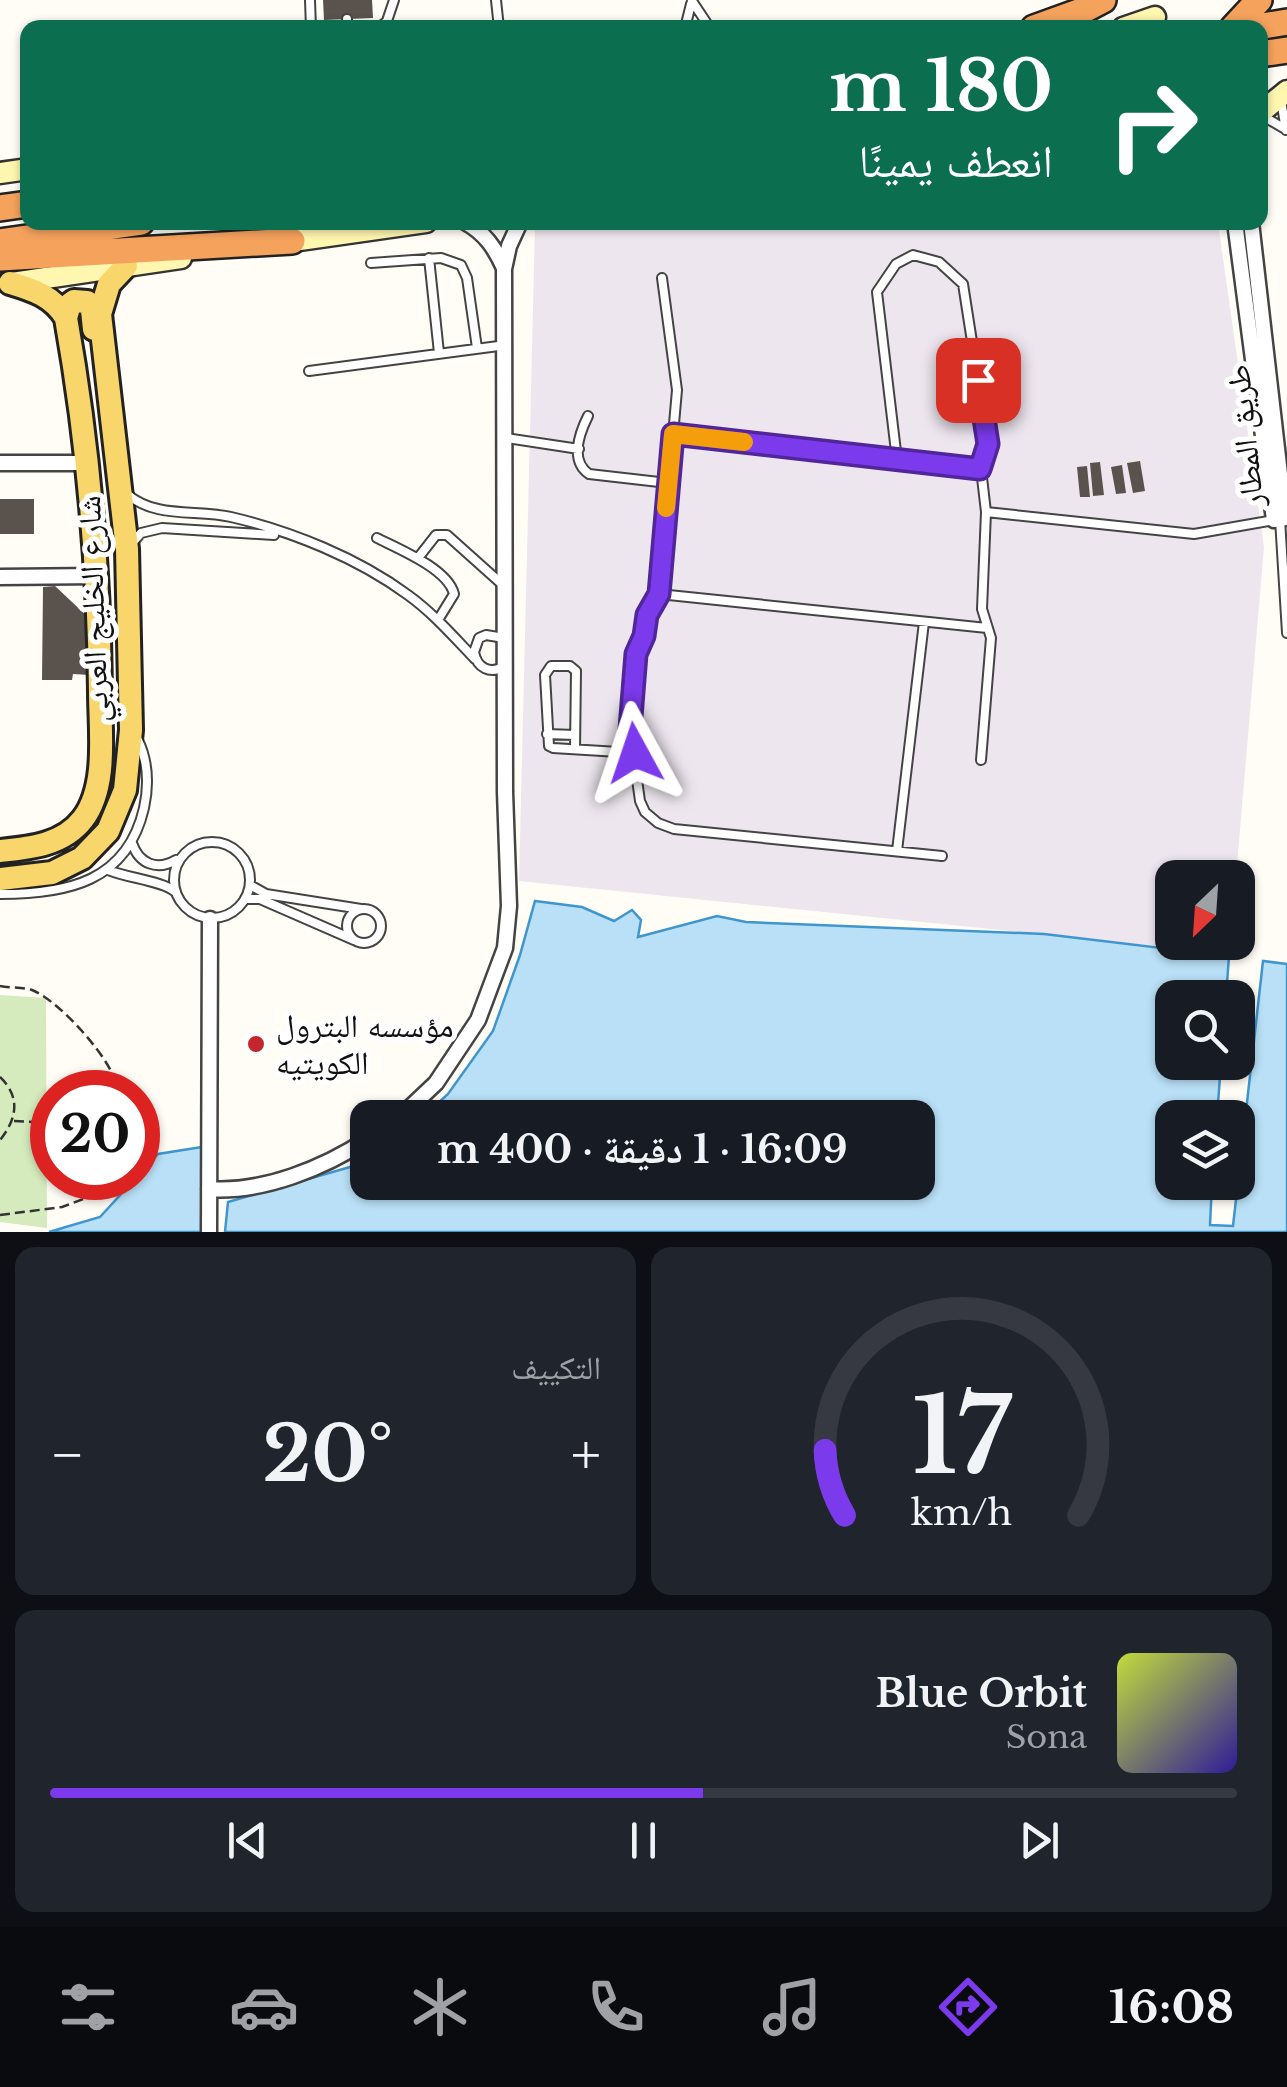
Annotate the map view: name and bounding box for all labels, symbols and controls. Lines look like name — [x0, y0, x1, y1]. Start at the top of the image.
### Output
text: 180 m — [829, 43, 1053, 130]
icon: right — [1088, 60, 1218, 190]
text: انعطف يمينًا — [859, 133, 1053, 189]
pin — [936, 338, 1021, 423]
icon: arrive — [951, 353, 1006, 408]
street label: طريق المطار — [1218, 363, 1272, 510]
street label: شارع الخليج العربي — [69, 495, 122, 723]
position arrow — [583, 701, 687, 805]
north arrow — [1155, 860, 1255, 960]
map controls — [1155, 860, 1255, 1200]
button: search — [1155, 980, 1255, 1080]
place label: مؤسسه البترول الكويتيه — [276, 1006, 454, 1083]
marker: مؤسسه البترول الكويتيه — [245, 1033, 267, 1055]
speed limit sign: 20 — [30, 1070, 160, 1200]
button: layers — [1155, 1100, 1255, 1200]
text: 16:09 · 1 دقيقة · 400 m — [437, 1126, 848, 1173]
text: التكييف — [511, 1348, 601, 1388]
text: 17 — [912, 1372, 1012, 1501]
text: 20° — [263, 1408, 393, 1501]
text: − — [50, 1421, 85, 1489]
text: + — [571, 1421, 601, 1489]
text: km/h — [911, 1490, 1012, 1535]
text: Blue Orbit — [876, 1670, 1087, 1717]
text: Sona — [1006, 1717, 1087, 1757]
icon: previous — [220, 1813, 275, 1868]
icon: pause — [616, 1813, 671, 1868]
icon: next — [1012, 1813, 1067, 1868]
icon: filters — [53, 1972, 123, 2042]
icon: car — [229, 1972, 299, 2042]
icon: climate — [405, 1972, 475, 2042]
icon: phone — [581, 1972, 651, 2042]
icon: music — [757, 1972, 827, 2042]
icon: directions — [933, 1972, 1003, 2042]
text: 16:08 — [1109, 1979, 1234, 2035]

